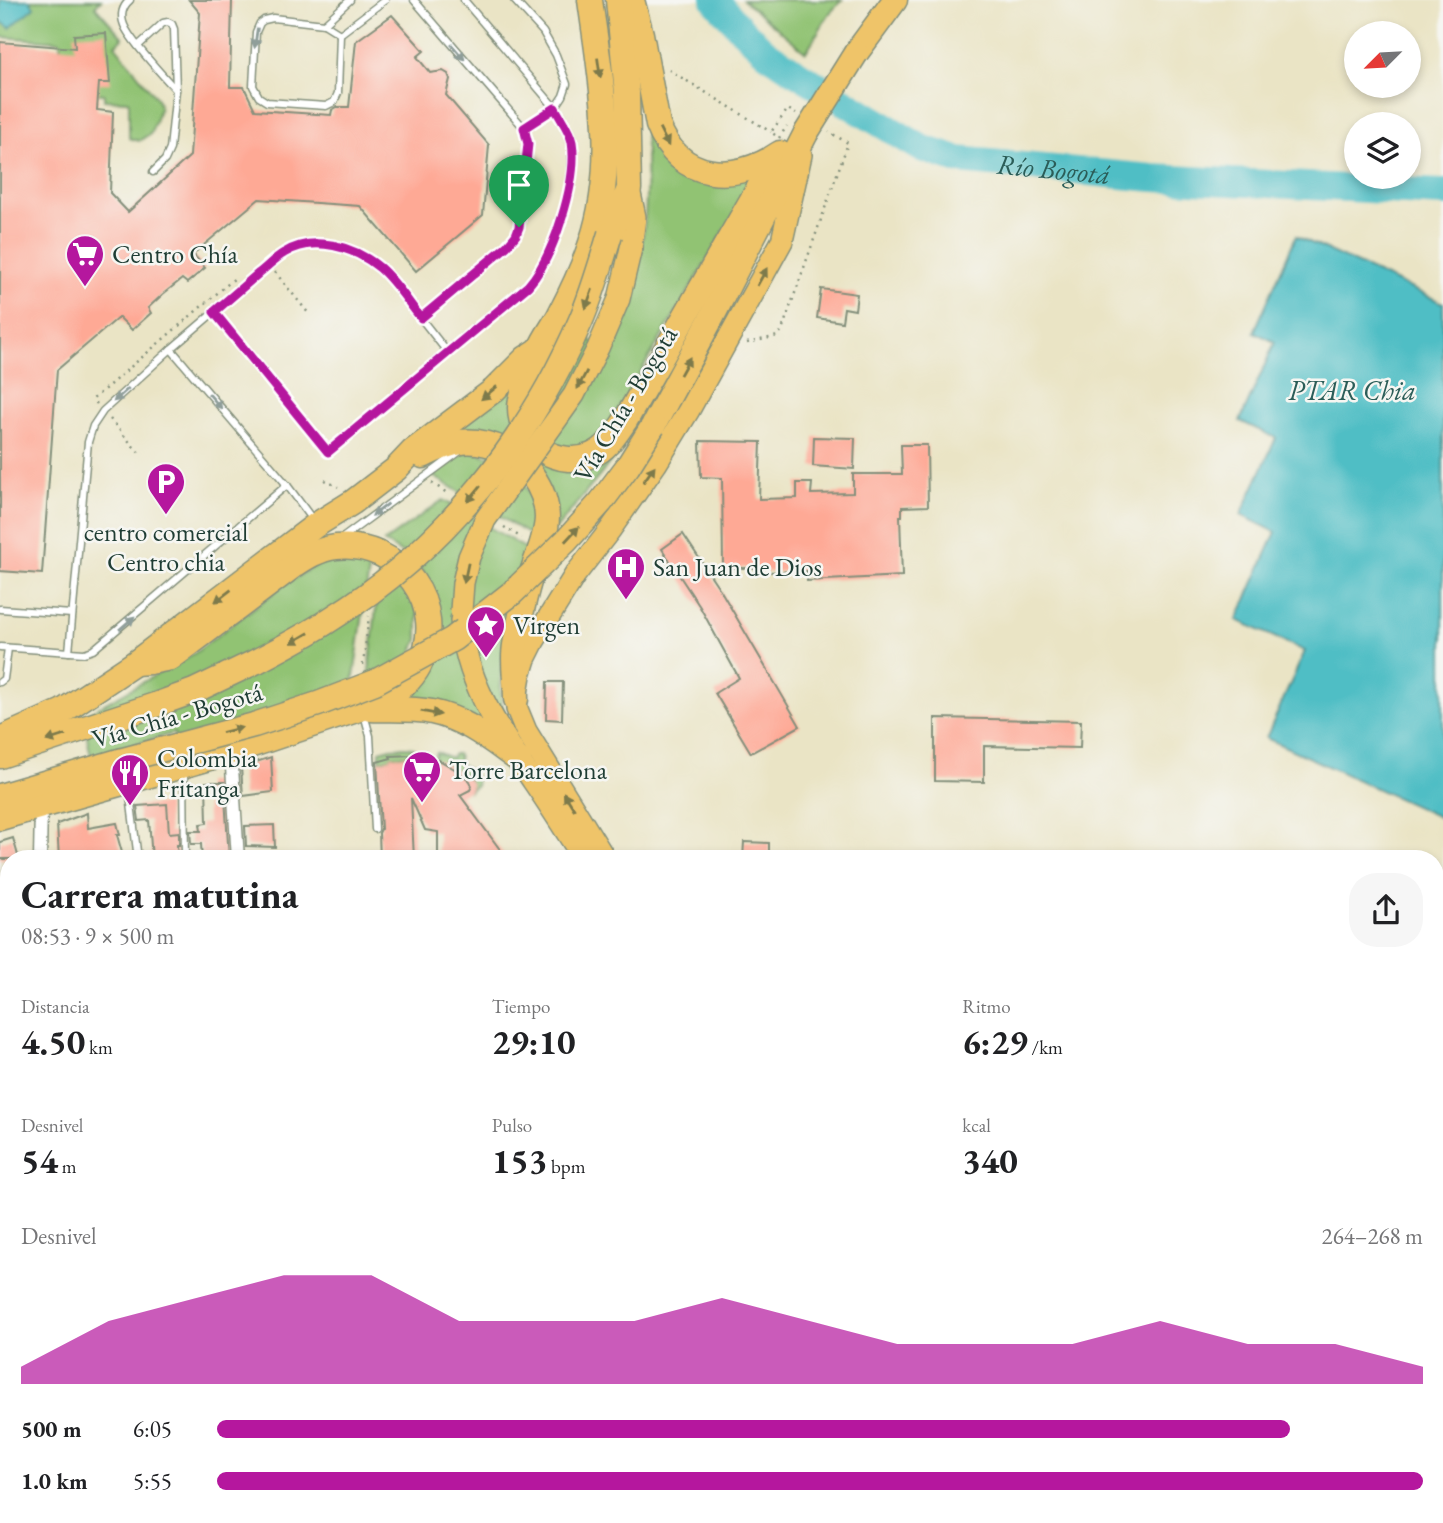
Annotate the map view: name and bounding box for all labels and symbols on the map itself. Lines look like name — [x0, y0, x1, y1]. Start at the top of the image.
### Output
north arrow — [1344, 21, 1421, 98]
one-way arrow — [250, 27, 261, 49]
one-way arrow — [450, 43, 465, 60]
one-way arrow — [594, 57, 605, 79]
one-way arrow — [658, 128, 670, 148]
water label: Río Bogotá — [995, 146, 1112, 192]
pin — [489, 155, 549, 227]
supermarket icon: Centro Chía — [64, 233, 106, 288]
place label: Centro Chía — [112, 237, 238, 271]
one-way arrow — [756, 267, 768, 286]
one-way arrow — [583, 288, 594, 309]
street label: Vía Chía - Bogotá — [565, 319, 685, 488]
one-way arrow — [680, 356, 691, 376]
one-way arrow — [576, 370, 588, 390]
water label: PTAR Chia — [1288, 372, 1416, 408]
one-way arrow — [481, 385, 498, 400]
one-way arrow — [113, 387, 130, 403]
one-way arrow — [207, 393, 222, 410]
parking icon: centro comercial Centro chia — [145, 461, 187, 516]
one-way arrow — [642, 465, 656, 483]
one-way arrow — [467, 485, 482, 503]
one-way arrow — [372, 503, 390, 518]
place label: centro comercial Centro chia — [84, 515, 248, 579]
one-way arrow — [563, 526, 579, 543]
hospital icon: San Juan de Dios — [605, 546, 647, 601]
place label: San Juan de Dios — [653, 550, 822, 584]
one-way arrow — [460, 562, 471, 584]
one-way arrow — [214, 589, 232, 603]
place icon: Virgen — [465, 604, 507, 659]
place label: Virgen — [513, 608, 580, 642]
one-way arrow — [118, 616, 135, 631]
one-way arrow — [290, 632, 310, 644]
street label: Vía Chía - Bogotá — [88, 674, 267, 756]
one-way arrow — [420, 708, 442, 719]
one-way arrow — [221, 725, 243, 736]
one-way arrow — [45, 733, 66, 744]
place label: Colombia Fritanga — [157, 741, 258, 805]
supermarket icon: Torre Barcelona — [401, 749, 443, 804]
restaurant icon: Colombia Fritanga — [109, 752, 151, 807]
place label: Torre Barcelona — [449, 753, 608, 787]
one-way arrow — [562, 792, 575, 811]

